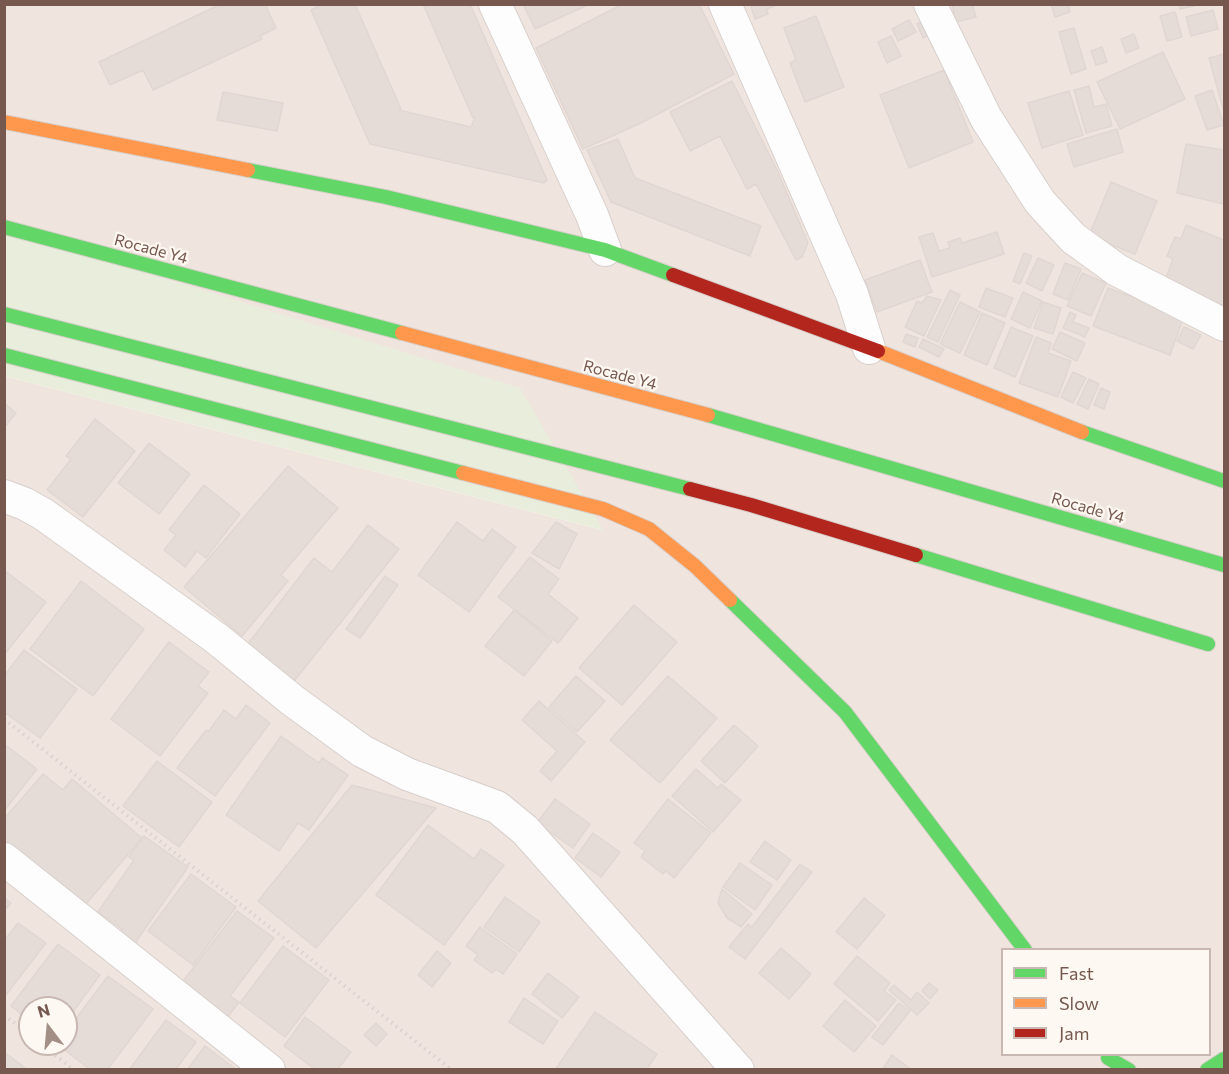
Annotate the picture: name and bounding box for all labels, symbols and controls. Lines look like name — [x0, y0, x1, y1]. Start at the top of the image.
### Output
street label: Rocade Y4 — [112, 230, 190, 268]
street label: Rocade Y4 — [581, 356, 659, 394]
street label: Rocade Y4 — [1049, 488, 1127, 528]
legend — [1001, 948, 1211, 1056]
text: Fast — [1059, 962, 1094, 984]
text: Slow — [1059, 992, 1099, 1014]
north arrow — [18, 996, 78, 1056]
text: N — [35, 999, 52, 1021]
text: Jam — [1059, 1022, 1089, 1044]

